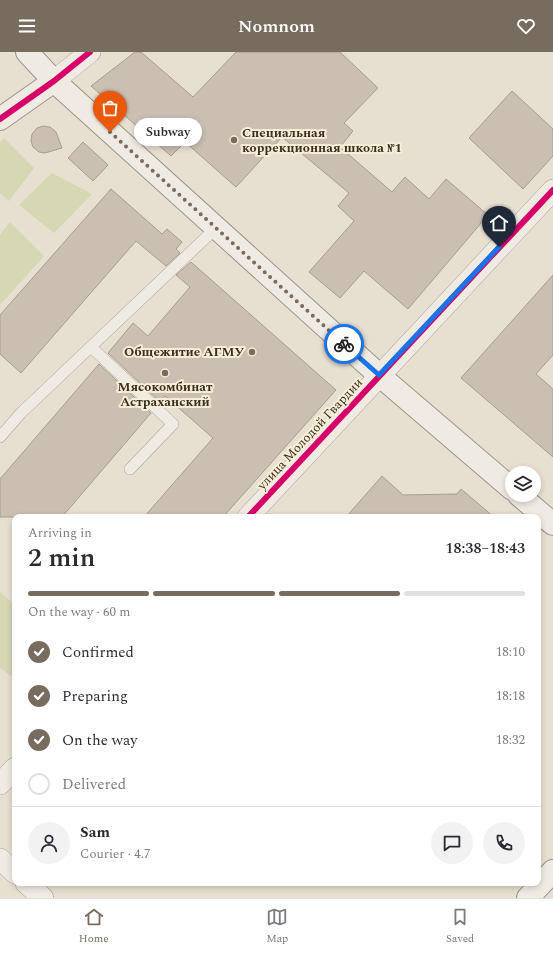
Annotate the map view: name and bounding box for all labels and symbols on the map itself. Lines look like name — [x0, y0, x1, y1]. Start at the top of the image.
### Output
pin — [93, 91, 127, 132]
callout: Subway — [134, 118, 202, 146]
place label: Специальная коррекционная школа №1 — [242, 123, 402, 158]
marker: Специальная коррекционная школа №1 — [229, 135, 239, 145]
pin — [482, 206, 516, 247]
courier — [324, 324, 364, 364]
place label: Общежитие АГМУ — [124, 342, 244, 362]
marker: Общежитие АГМУ — [247, 347, 257, 357]
marker: Мясокомбинат Астраханский — [160, 368, 170, 378]
street label: улица Молодой Гвардии — [252, 373, 368, 495]
place label: Мясокомбинат Астраханский — [117, 377, 213, 412]

